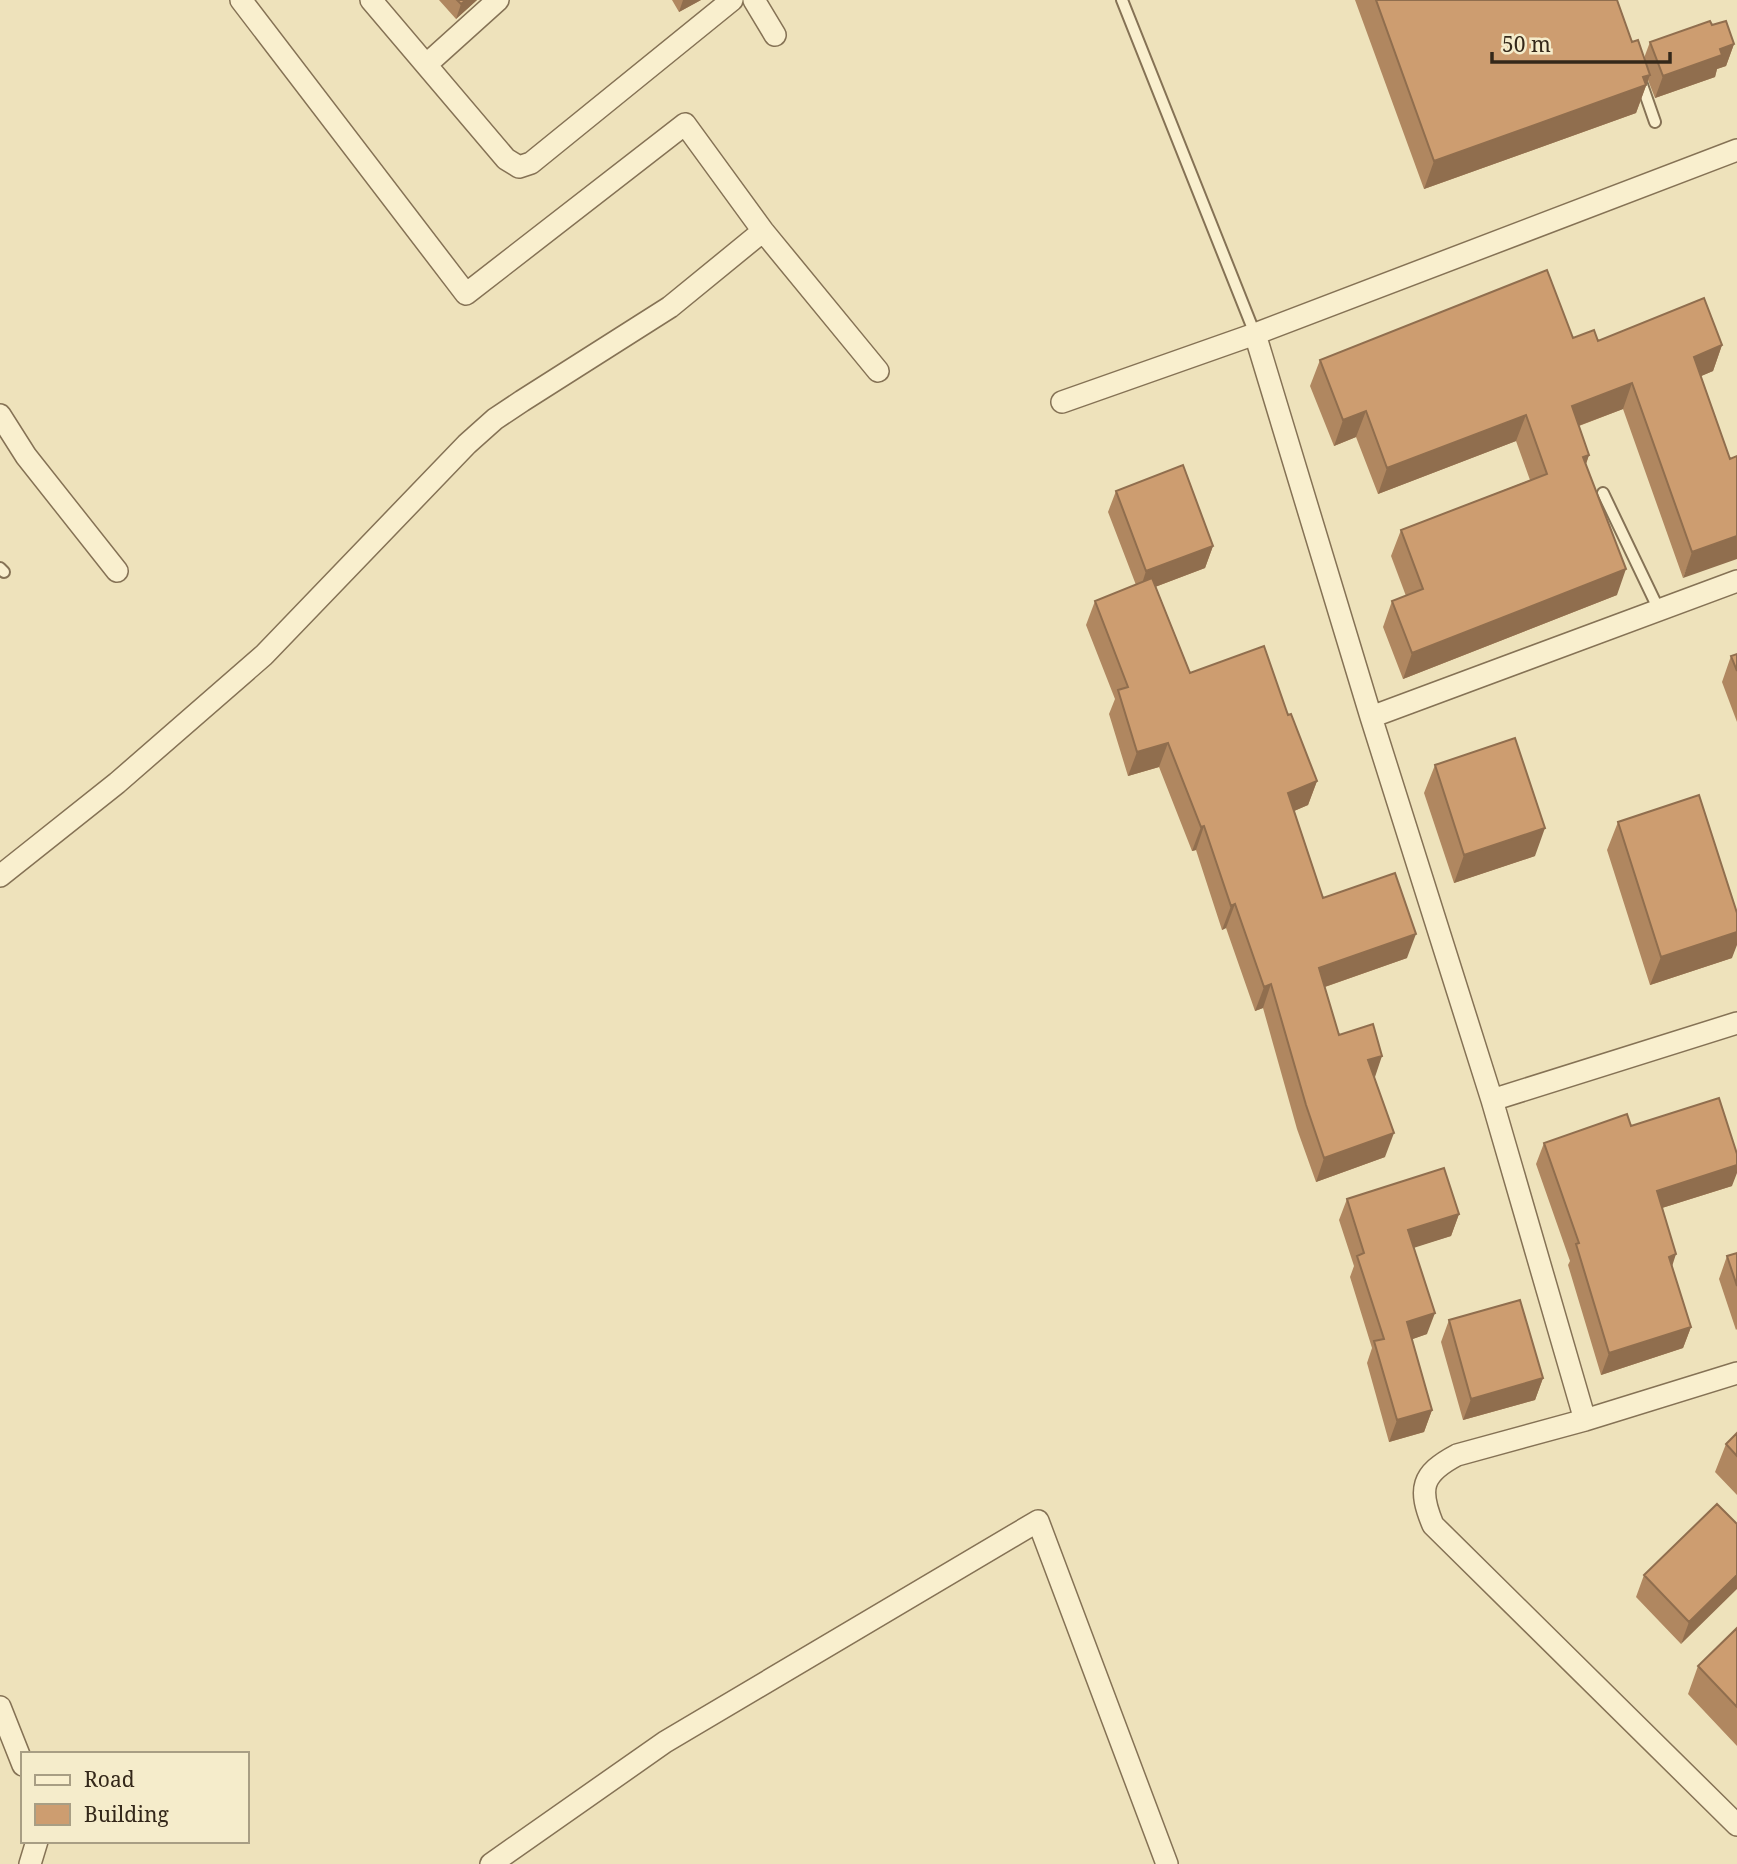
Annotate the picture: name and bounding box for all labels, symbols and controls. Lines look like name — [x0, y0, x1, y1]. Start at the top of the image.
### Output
scale bar — [1492, 21, 1670, 65]
text: 50 m — [1502, 30, 1551, 58]
legend — [21, 1752, 248, 1843]
text: Road — [84, 1765, 135, 1793]
text: Building — [84, 1800, 169, 1828]

